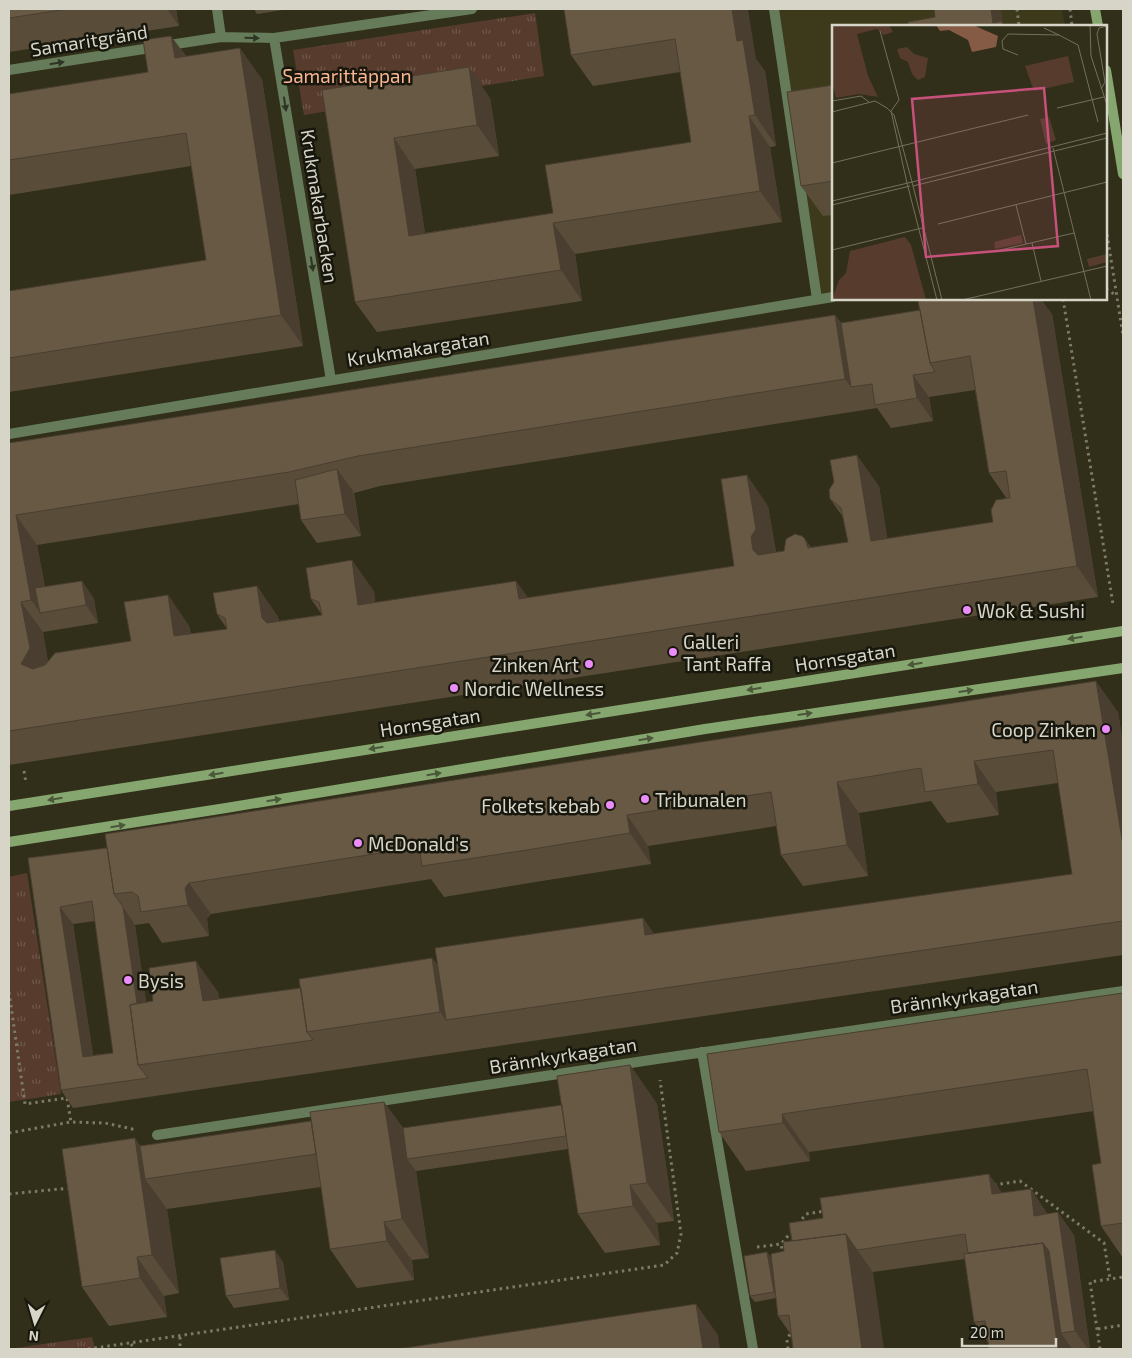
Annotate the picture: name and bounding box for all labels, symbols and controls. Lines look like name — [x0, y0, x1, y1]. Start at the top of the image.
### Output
street label: Samaritgränd — [29, 19, 149, 61]
inset map — [832, 25, 1107, 300]
one-way arrow — [245, 34, 261, 42]
one-way arrow — [49, 58, 65, 66]
park label: Samarittäppan — [283, 64, 411, 87]
one-way arrow — [281, 96, 289, 112]
street label: Krukmakarbacken — [296, 127, 344, 285]
one-way arrow — [308, 256, 316, 272]
street label: Krukmakargatan — [345, 325, 491, 371]
place label: Wok & Sushi — [977, 599, 1085, 622]
marker: Wok & Sushi — [961, 604, 973, 616]
place label: Galleri Tant Raffa — [683, 630, 771, 675]
one-way arrow — [1067, 635, 1083, 643]
street label: Hornsgatan — [793, 638, 897, 676]
marker: Galleri Tant Raffa — [667, 646, 679, 658]
place label: Zinken Art — [491, 653, 579, 676]
marker: Zinken Art — [583, 658, 595, 670]
one-way arrow — [906, 660, 922, 668]
place label: Nordic Wellness — [464, 677, 604, 700]
marker: Nordic Wellness — [448, 682, 460, 694]
one-way arrow — [746, 685, 762, 693]
one-way arrow — [958, 686, 974, 694]
street label: Hornsgatan — [378, 703, 482, 741]
one-way arrow — [585, 710, 601, 718]
one-way arrow — [798, 710, 814, 718]
place label: Coop Zinken — [991, 718, 1096, 741]
marker: Coop Zinken — [1100, 723, 1112, 735]
one-way arrow — [639, 734, 655, 742]
one-way arrow — [368, 745, 384, 753]
one-way arrow — [426, 769, 442, 777]
one-way arrow — [207, 770, 223, 778]
place label: Tribunalen — [655, 788, 747, 811]
marker: Tribunalen — [639, 793, 651, 805]
place label: Folkets kebab — [481, 794, 600, 817]
one-way arrow — [47, 795, 63, 803]
one-way arrow — [266, 796, 282, 804]
marker: Folkets kebab — [604, 799, 616, 811]
one-way arrow — [110, 821, 126, 829]
place label: McDonald's — [368, 832, 469, 855]
marker: McDonald's — [352, 837, 364, 849]
place label: Bysis — [138, 969, 184, 992]
marker: Bysis — [122, 974, 134, 986]
street label: Brännkyrkagatan — [889, 974, 1039, 1018]
street label: Brännkyrkagatan — [488, 1032, 638, 1078]
north arrow — [10, 1298, 60, 1348]
scale bar — [962, 1316, 1056, 1348]
text: 20 m — [970, 1323, 1004, 1341]
text: N — [28, 1328, 40, 1345]

